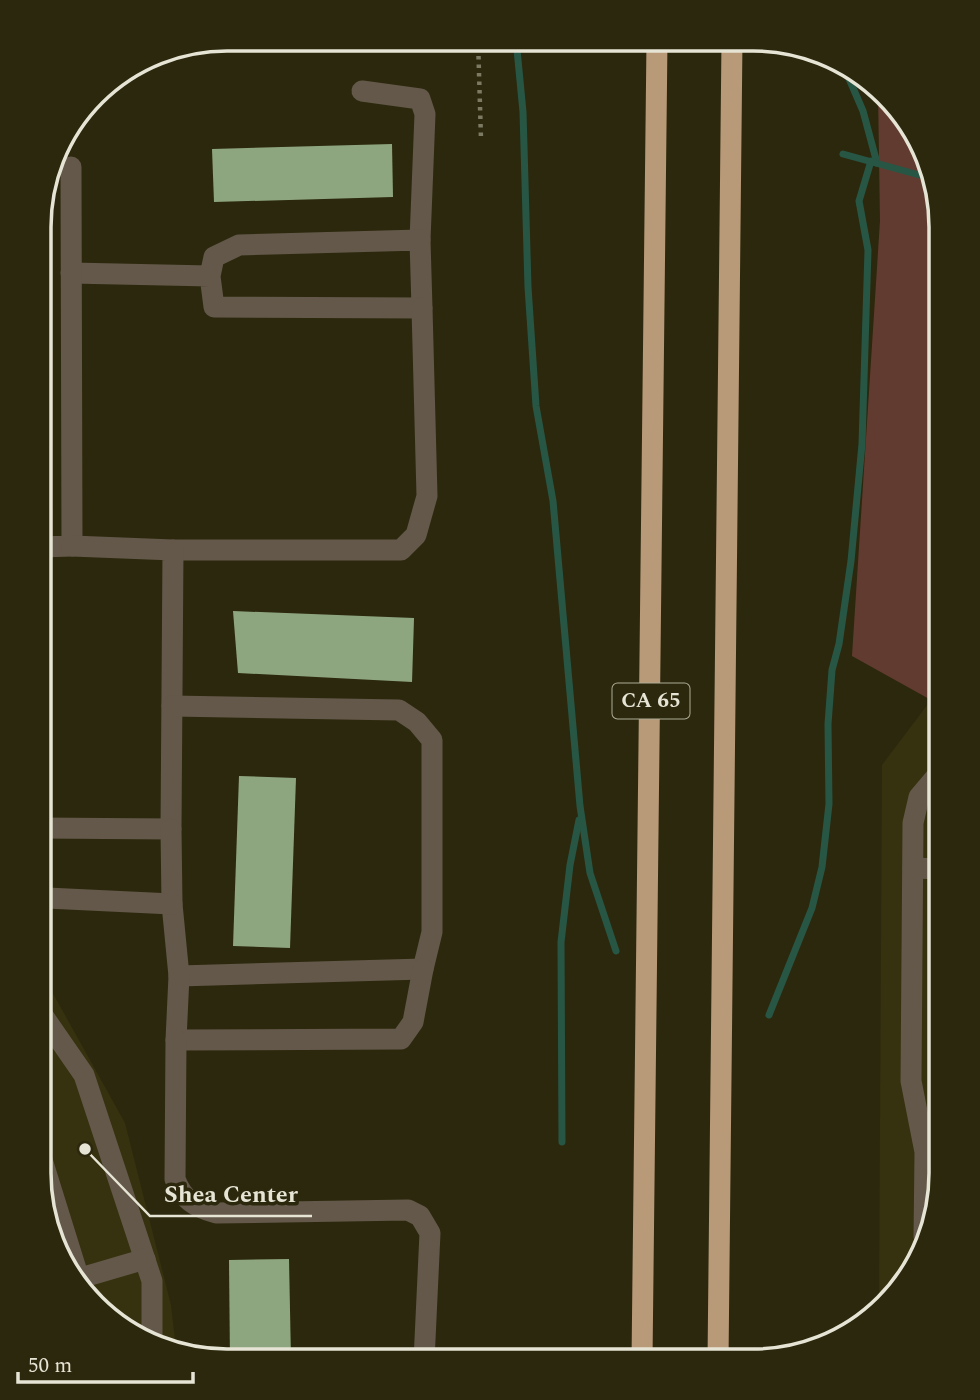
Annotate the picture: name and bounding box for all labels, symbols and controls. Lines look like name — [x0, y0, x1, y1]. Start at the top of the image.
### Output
road number: CA 65 — [612, 684, 690, 718]
callout: Shea Center — [150, 1171, 312, 1216]
text: Shea Center — [164, 1177, 299, 1213]
scale bar — [18, 1340, 192, 1384]
text: 50 m — [28, 1350, 72, 1382]

